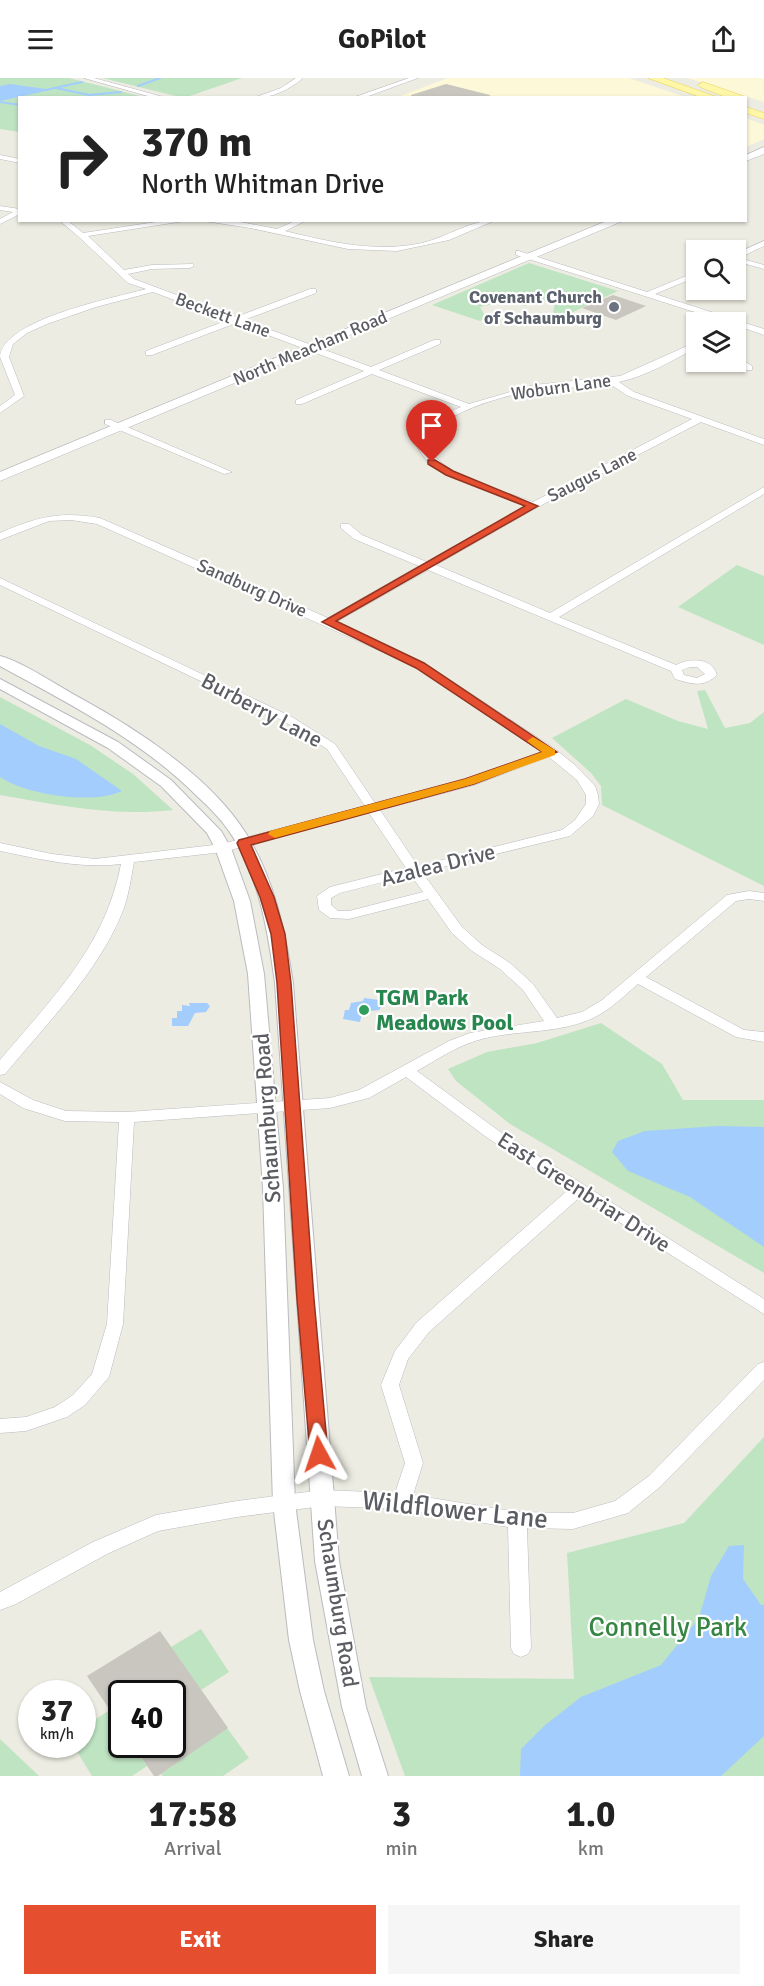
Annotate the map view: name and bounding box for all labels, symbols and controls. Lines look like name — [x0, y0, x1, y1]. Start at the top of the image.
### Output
icon: menu — [24, 23, 57, 56]
text: GoPilot — [338, 23, 426, 56]
icon: share — [707, 23, 740, 56]
text: 370 m — [141, 117, 252, 168]
icon: right — [42, 120, 120, 198]
text: North Whitman Drive — [141, 168, 385, 201]
map controls — [686, 240, 746, 372]
button: search — [686, 240, 746, 300]
place label: Covenant Church of Schaumburg — [469, 286, 602, 329]
street label: Beckett Lane — [172, 288, 274, 342]
marker: Covenant Church of Schaumburg — [607, 300, 621, 314]
street label: North Meacham Road — [230, 306, 390, 390]
button: layers — [686, 312, 746, 372]
street label: Woburn Lane — [510, 369, 612, 405]
pin — [406, 400, 457, 462]
icon: arrive — [415, 409, 448, 442]
street label: Saugus Lane — [544, 443, 640, 507]
street label: Sandburg Drive — [194, 554, 310, 622]
street label: Burberry Lane — [197, 667, 327, 753]
street label: Azalea Drive — [378, 838, 498, 892]
place label: TGM Park Meadows Pool — [376, 984, 513, 1036]
marker: TGM Park Meadows Pool — [357, 1003, 371, 1017]
street label: Schaumburg Road — [248, 1032, 286, 1204]
street label: East Greenbriar Drive — [492, 1126, 676, 1258]
position arrow — [287, 1422, 351, 1486]
street label: Wildflower Lane — [360, 1484, 550, 1536]
street label: Schaumburg Road — [311, 1517, 365, 1689]
park label: Connelly Park — [589, 1611, 748, 1644]
speed limit sign: 40 — [108, 1680, 186, 1758]
text: 37 — [41, 1693, 73, 1730]
text: km/h — [40, 1725, 74, 1743]
text: 17:58 — [149, 1792, 237, 1837]
text: 3 — [392, 1792, 411, 1837]
text: 1.0 — [566, 1792, 615, 1837]
text: Arrival — [164, 1836, 222, 1861]
text: min — [385, 1836, 418, 1861]
text: km — [578, 1836, 604, 1861]
button: Exit — [24, 1905, 376, 1974]
button: Share — [388, 1905, 740, 1974]

